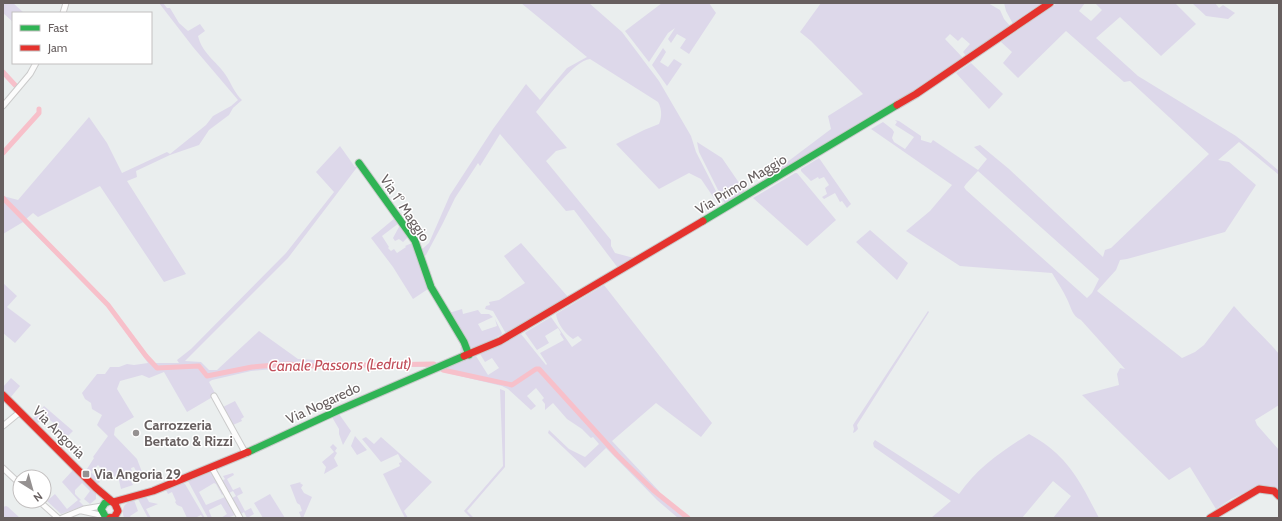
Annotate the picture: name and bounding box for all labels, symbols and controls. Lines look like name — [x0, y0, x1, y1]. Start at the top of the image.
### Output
legend — [12, 12, 152, 64]
text: Fast — [48, 20, 68, 35]
text: Jam — [47, 40, 67, 55]
street label: Via Primo Maggio — [692, 150, 790, 218]
street label: Via 1° Maggio — [376, 171, 434, 245]
water label: Canale Passons (Ledrut) — [268, 355, 412, 375]
street label: Via Nogaredo — [283, 378, 363, 428]
street label: Via Angoria — [29, 402, 89, 462]
place label: Carrozzeria Bertato & Rizzi — [144, 416, 233, 450]
marker: Carrozzeria Bertato & Rizzi — [131, 428, 141, 438]
place label: Via Angoria 29 — [94, 465, 181, 483]
north arrow — [12, 469, 52, 509]
marker: Via Angoria 29 — [81, 469, 91, 479]
text: N — [31, 489, 45, 505]

